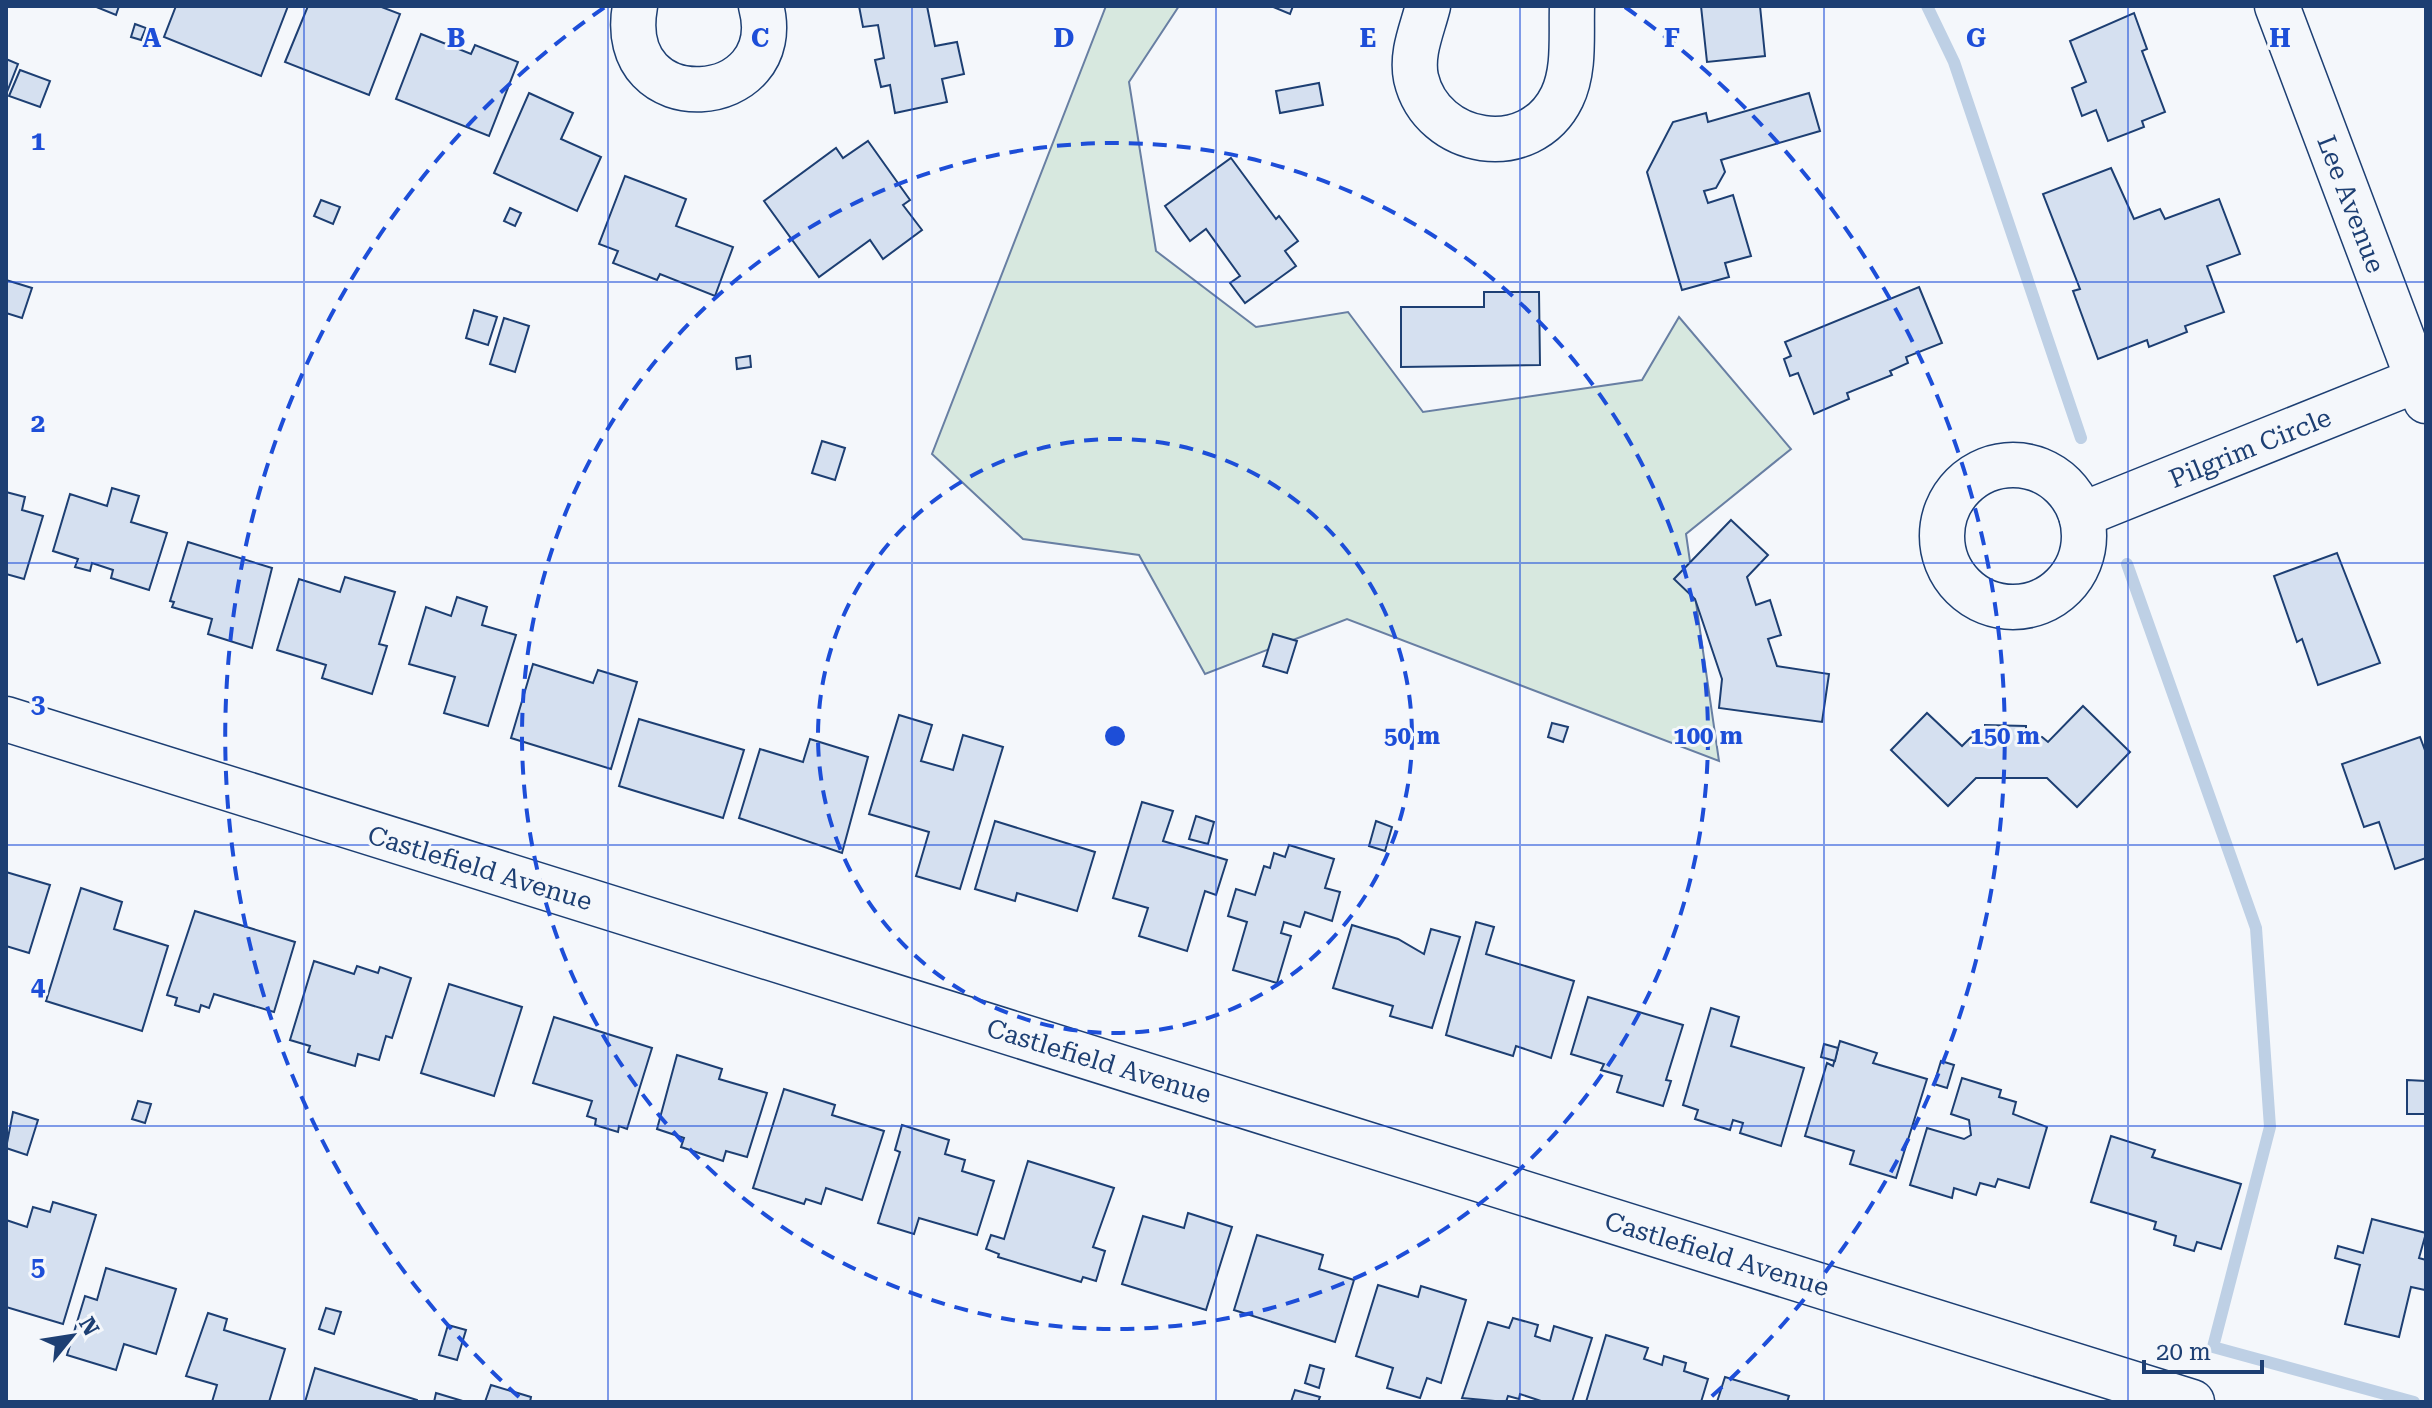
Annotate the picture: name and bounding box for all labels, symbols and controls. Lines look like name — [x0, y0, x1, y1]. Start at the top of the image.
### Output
text: A — [143, 23, 162, 53]
text: B — [447, 23, 465, 53]
text: C — [751, 23, 769, 53]
text: D — [1054, 23, 1074, 53]
text: E — [1360, 23, 1376, 53]
text: F — [1664, 23, 1680, 53]
text: G — [1966, 23, 1986, 53]
text: H — [2269, 23, 2291, 53]
text: 1 — [31, 126, 45, 156]
street label: Lee Avenue — [2311, 131, 2391, 277]
street label: Pilgrim Circle — [2165, 402, 2335, 494]
text: 2 — [31, 408, 45, 438]
text: 3 — [31, 689, 45, 719]
centre of rings — [1101, 722, 1129, 750]
text: 50 m — [1384, 722, 1440, 750]
text: 100 m — [1673, 722, 1743, 750]
text: 150 m — [1970, 722, 2040, 750]
street label: Castlefield Avenue — [364, 820, 596, 916]
text: 4 — [31, 971, 46, 1001]
street label: Castlefield Avenue — [983, 1013, 1215, 1109]
street label: Castlefield Avenue — [1601, 1206, 1833, 1302]
text: 5 — [31, 1252, 45, 1282]
north arrow — [32, 1296, 112, 1376]
text: N — [74, 1313, 104, 1340]
scale bar — [2144, 1324, 2262, 1374]
text: 20 m — [2156, 1338, 2211, 1366]

